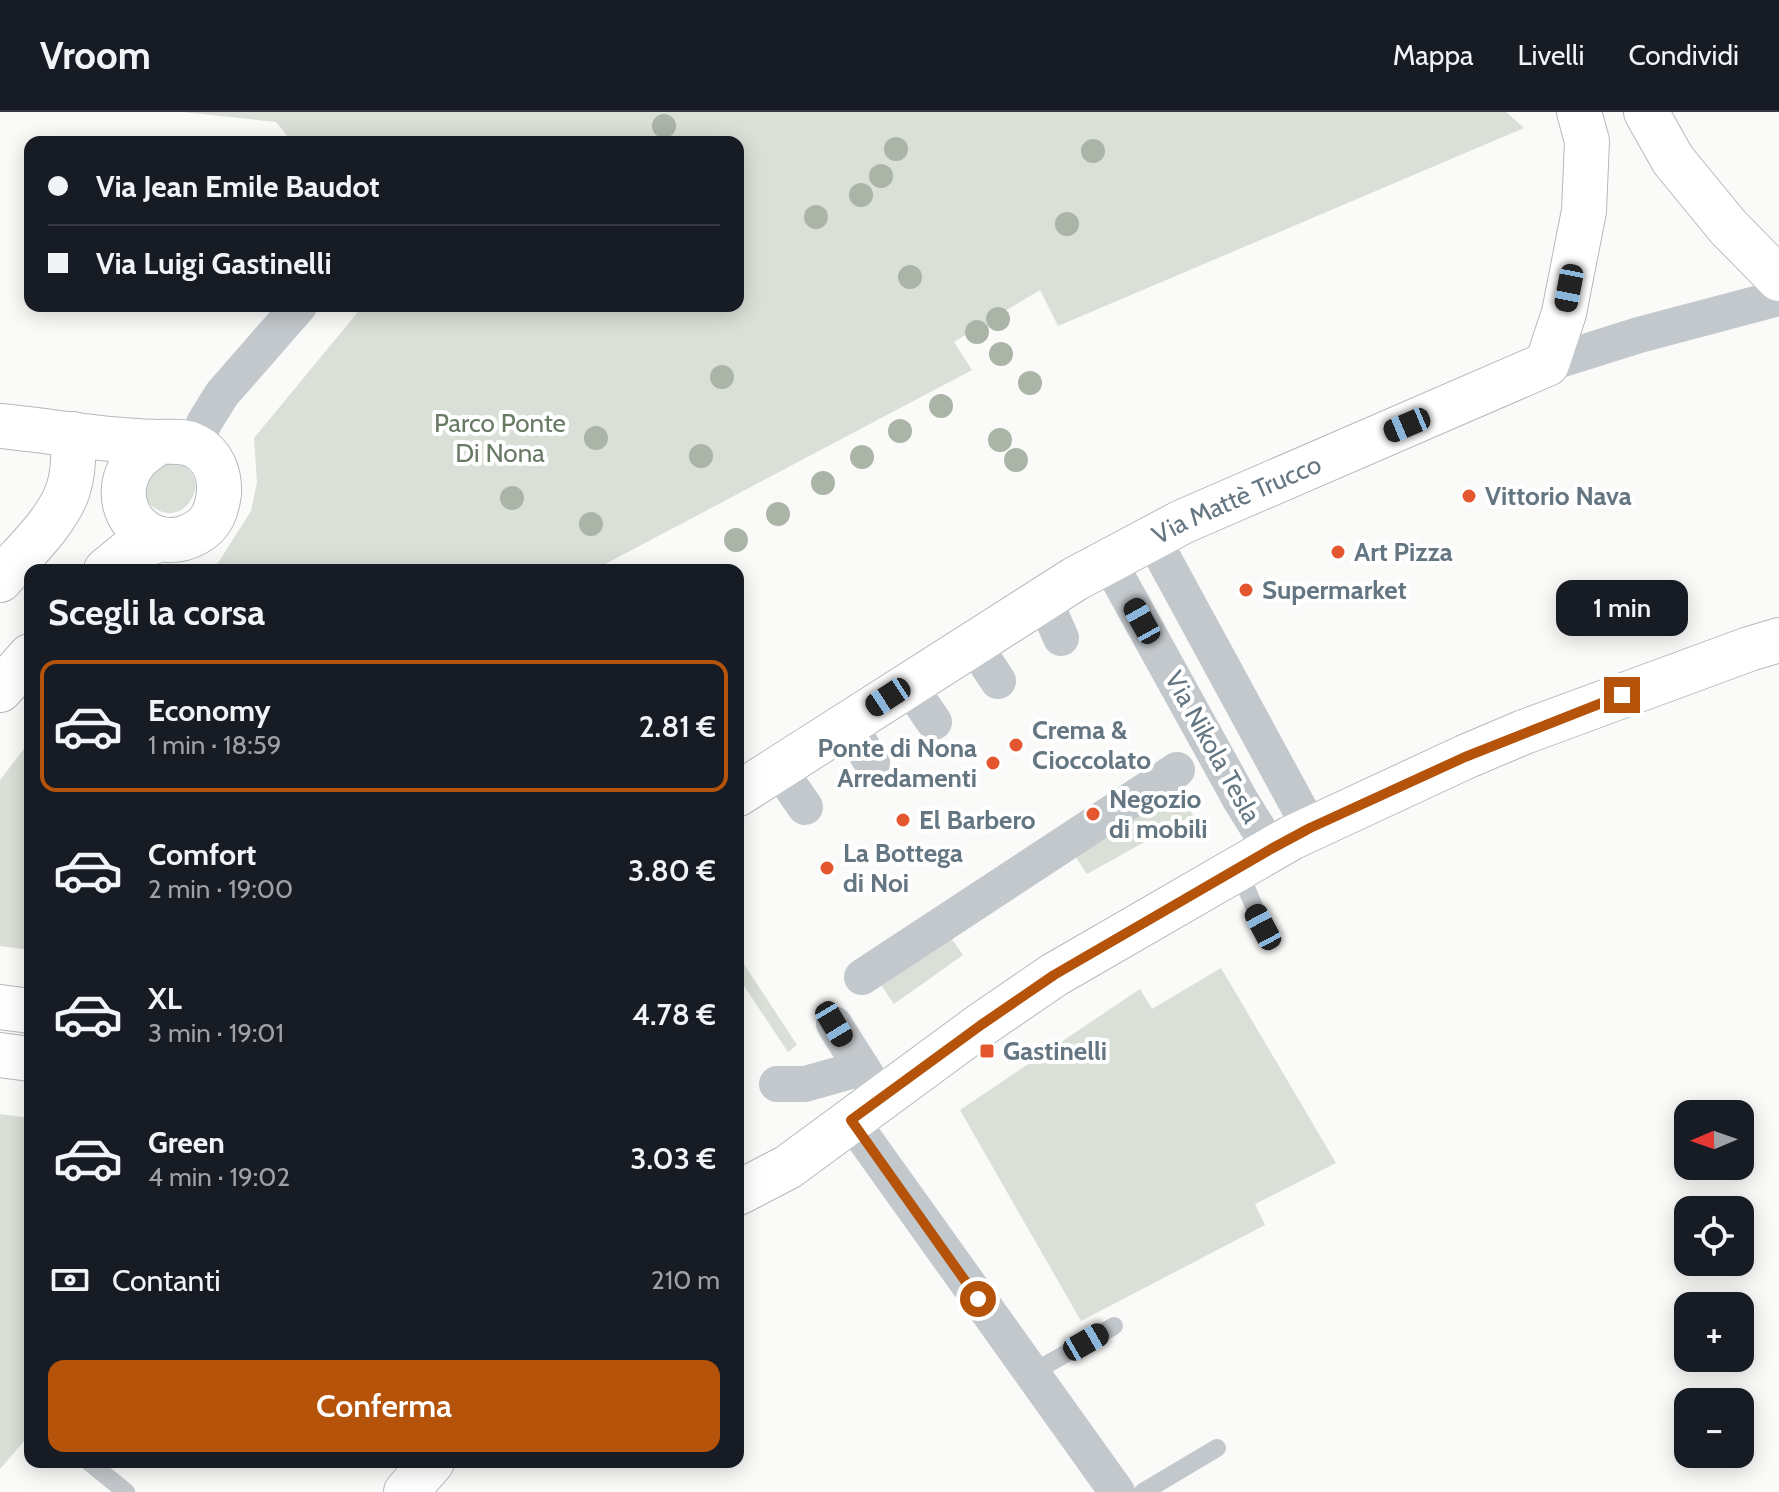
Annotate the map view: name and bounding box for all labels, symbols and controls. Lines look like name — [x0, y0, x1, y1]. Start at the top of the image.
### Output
text: Vroom — [40, 32, 151, 79]
text: Mappa — [1393, 38, 1473, 72]
text: Livelli — [1517, 38, 1584, 72]
text: Condividi — [1628, 38, 1739, 72]
text: Via Jean Emile Baudot — [96, 168, 380, 205]
text: Via Luigi Gastinelli — [96, 245, 332, 282]
car — [1553, 262, 1585, 314]
car — [1380, 405, 1434, 445]
park label: Parco Ponte Di Nona — [434, 407, 566, 469]
street label: Via Mattè Trucco — [1146, 448, 1326, 551]
place label: Vittorio Nava — [1485, 480, 1632, 512]
marker: Vittorio Nava — [1460, 487, 1478, 505]
place label: Art Pizza — [1354, 536, 1453, 568]
marker: Art Pizza — [1329, 543, 1347, 561]
place label: Supermarket — [1262, 574, 1407, 606]
callout: 1 min — [1556, 579, 1688, 635]
marker: Supermarket — [1237, 581, 1255, 599]
text: Scegli la corsa — [48, 590, 265, 634]
text: 1 min — [1593, 592, 1651, 624]
car — [1120, 594, 1164, 648]
street label: Via Nikola Tesla — [1158, 665, 1268, 829]
car — [861, 674, 915, 720]
route end — [1604, 677, 1640, 713]
icon: car — [52, 690, 124, 762]
text: Economy — [148, 692, 271, 729]
text: 2.81 € — [639, 708, 716, 745]
place label: Crema & Cioccolato — [1032, 714, 1151, 776]
text: 1 min · 18:59 — [148, 729, 282, 761]
place label: Ponte di Nona Arredamenti — [818, 732, 977, 794]
marker: Crema & Cioccolato — [1007, 736, 1025, 754]
marker: Ponte di Nona Arredamenti — [984, 754, 1002, 772]
place label: Negozio di mobili — [1109, 783, 1208, 845]
place label: El Barbero — [919, 804, 1036, 836]
marker: Negozio di mobili — [1084, 805, 1102, 823]
marker: El Barbero — [894, 811, 912, 829]
icon: car — [52, 834, 124, 906]
text: Comfort — [148, 836, 256, 873]
place label: La Bottega di Noi — [843, 837, 963, 899]
text: 3.80 € — [628, 852, 716, 889]
marker: La Bottega di Noi — [818, 859, 836, 877]
text: 2 min · 19:00 — [148, 873, 293, 905]
car — [1241, 900, 1285, 954]
icon: car — [52, 978, 124, 1050]
text: XL — [148, 980, 182, 1017]
text: 4.78 € — [632, 996, 716, 1033]
car — [811, 997, 857, 1051]
text: 3 min · 19:01 — [148, 1017, 284, 1049]
place label: Gastinelli — [1003, 1035, 1107, 1067]
marker: Gastinelli — [978, 1042, 996, 1060]
north arrow — [1674, 1100, 1754, 1180]
map controls — [1674, 1100, 1754, 1468]
icon: car — [52, 1122, 124, 1194]
text: Green — [148, 1124, 225, 1161]
text: 3.03 € — [630, 1140, 716, 1177]
text: 4 min · 19:02 — [148, 1161, 290, 1193]
button: locate — [1674, 1196, 1754, 1276]
icon: cash — [48, 1258, 92, 1302]
text: Contanti — [112, 1262, 221, 1299]
text: 210 m — [651, 1264, 720, 1296]
route start — [960, 1281, 996, 1317]
button: + — [1674, 1292, 1754, 1372]
car — [1059, 1320, 1113, 1364]
button: Conferma — [48, 1360, 720, 1452]
button: − — [1674, 1388, 1754, 1468]

